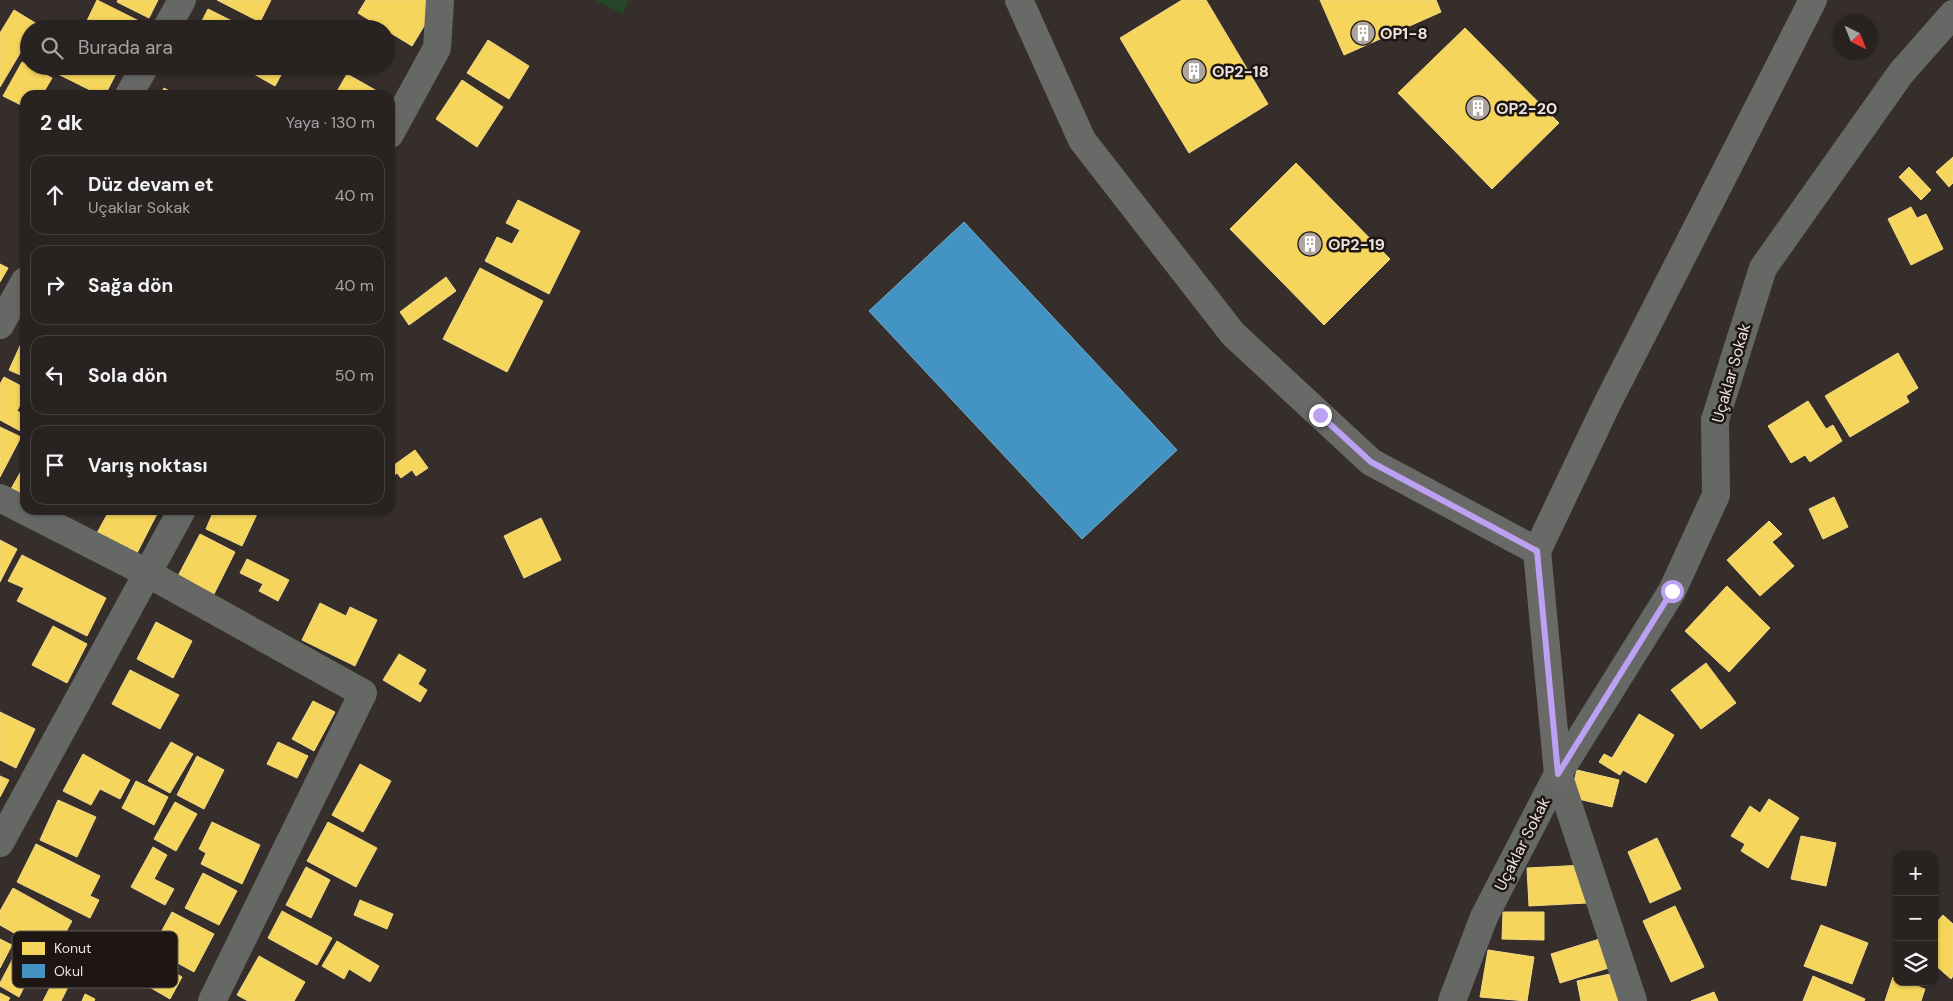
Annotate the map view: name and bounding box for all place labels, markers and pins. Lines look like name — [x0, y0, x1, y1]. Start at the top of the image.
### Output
building icon: OP1-8 — [1350, 20, 1376, 46]
place label: OP1-8 — [1380, 23, 1428, 44]
building icon: OP2-18 — [1181, 58, 1207, 84]
place label: OP2-18 — [1212, 61, 1269, 82]
building icon: OP2-20 — [1465, 95, 1491, 121]
place label: OP2-20 — [1496, 98, 1557, 119]
building icon: OP2-19 — [1297, 231, 1323, 257]
place label: OP2-19 — [1328, 234, 1385, 255]

